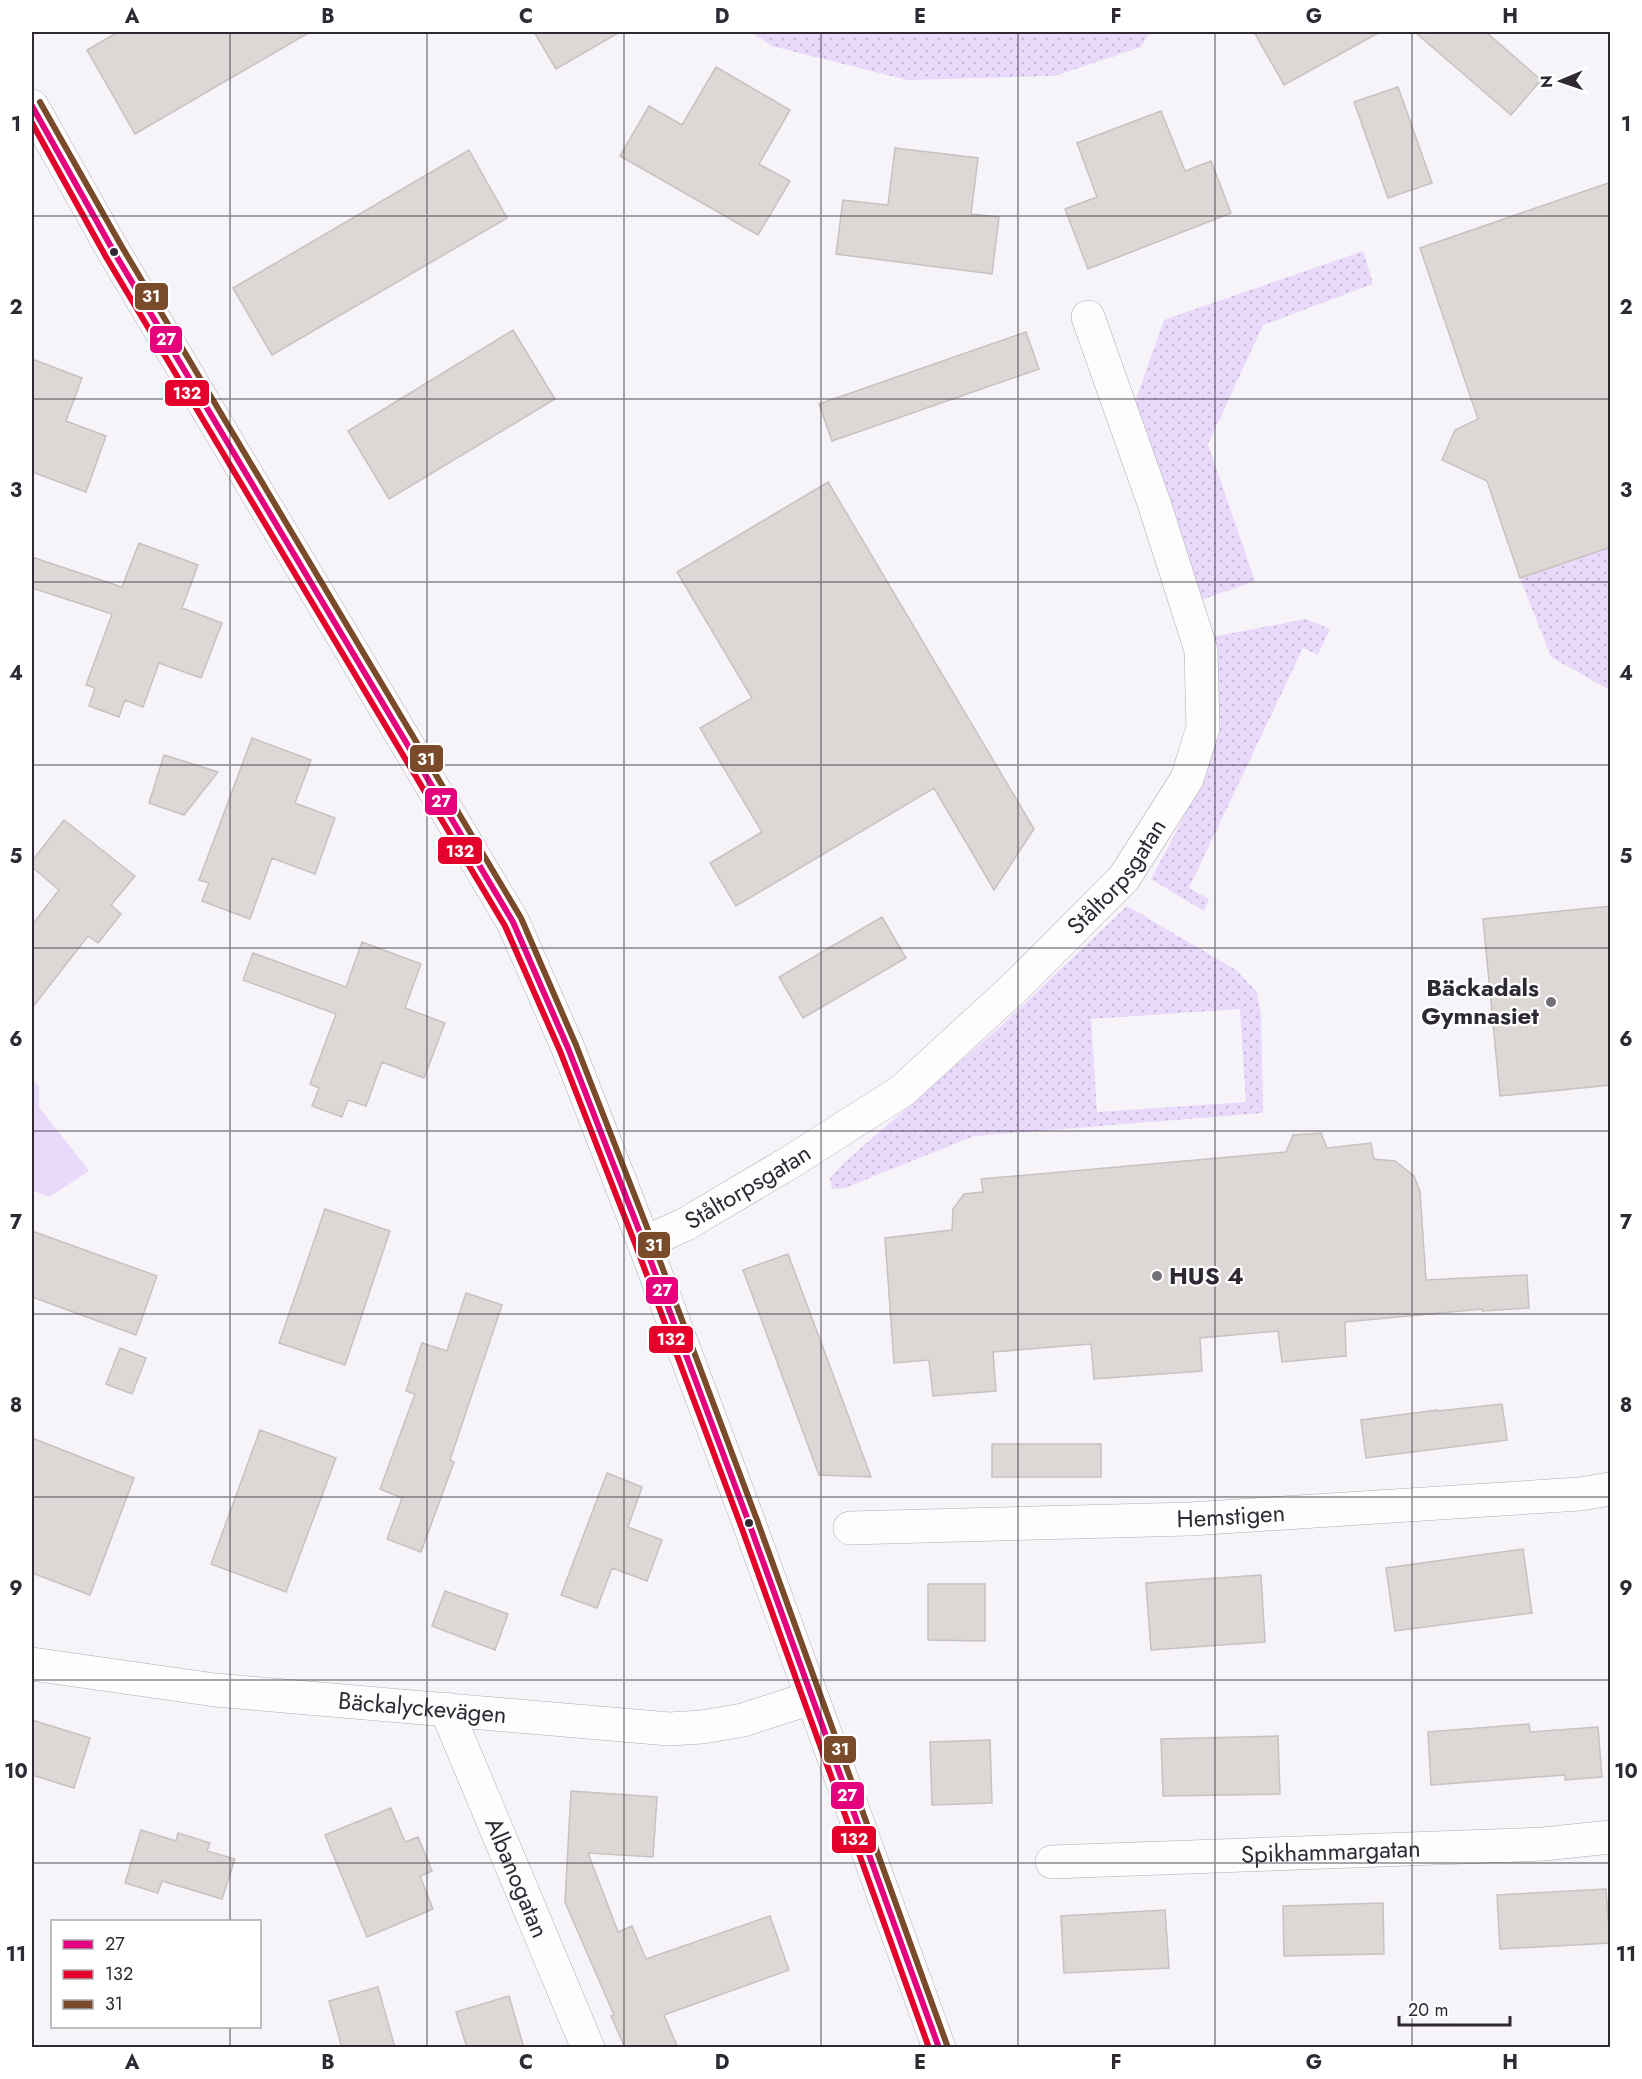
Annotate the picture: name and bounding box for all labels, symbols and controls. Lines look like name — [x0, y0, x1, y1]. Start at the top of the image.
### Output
text: A — [124, 2, 140, 31]
text: B — [321, 2, 335, 31]
text: C — [519, 2, 533, 31]
text: D — [715, 2, 729, 31]
text: E — [914, 2, 926, 31]
text: F — [1110, 2, 1122, 31]
text: G — [1306, 2, 1322, 31]
text: H — [1502, 2, 1518, 31]
north arrow — [1531, 51, 1591, 111]
text: N — [1535, 75, 1558, 88]
text: 1 — [11, 110, 21, 139]
text: 1 — [1621, 110, 1631, 139]
unlabelled marker — [108, 246, 120, 258]
line badge: 31 — [134, 282, 169, 311]
text: 31 — [142, 285, 160, 308]
text: 2 — [9, 293, 23, 322]
text: 2 — [1619, 293, 1633, 322]
line badge: 27 — [149, 325, 183, 354]
text: 27 — [156, 328, 176, 351]
line badge: 132 — [164, 379, 210, 407]
text: 132 — [173, 382, 201, 405]
text: 3 — [10, 476, 22, 505]
text: 3 — [1620, 476, 1632, 505]
text: 4 — [9, 659, 23, 688]
text: 4 — [1619, 659, 1633, 688]
line badge: 31 — [409, 744, 444, 773]
text: 31 — [417, 748, 435, 771]
line badge: 27 — [424, 787, 458, 816]
text: 27 — [431, 790, 451, 813]
street label: Ståltorpsgatan — [1059, 812, 1175, 943]
line badge: 132 — [437, 836, 483, 865]
text: 132 — [446, 840, 474, 863]
text: 5 — [10, 842, 23, 871]
text: 5 — [1620, 842, 1633, 871]
place label: Bäckadals Gymnasiet — [1421, 970, 1539, 1033]
marker: Bäckadals Gymnasiet — [1544, 995, 1558, 1009]
text: 6 — [9, 1025, 23, 1054]
text: 6 — [1619, 1025, 1633, 1054]
street label: Ståltorpsgatan — [678, 1135, 818, 1238]
text: 7 — [10, 1208, 23, 1237]
text: 7 — [1620, 1208, 1633, 1237]
line badge: 31 — [637, 1231, 671, 1259]
text: 31 — [645, 1234, 663, 1257]
place label: HUS 4 — [1169, 1258, 1244, 1293]
marker: HUS 4 — [1150, 1269, 1164, 1283]
line badge: 27 — [645, 1276, 679, 1305]
text: 27 — [652, 1279, 672, 1302]
line badge: 132 — [648, 1325, 694, 1354]
text: 132 — [657, 1328, 685, 1351]
text: 8 — [10, 1391, 22, 1420]
text: 8 — [1620, 1391, 1632, 1420]
street label: Hemstigen — [1176, 1495, 1286, 1536]
unlabelled marker — [743, 1517, 755, 1529]
text: 9 — [9, 1574, 23, 1603]
text: 9 — [1619, 1574, 1633, 1603]
street label: Bäckalyckevägen — [337, 1683, 508, 1732]
line badge: 31 — [823, 1735, 857, 1764]
text: 31 — [831, 1738, 849, 1761]
text: 10 — [4, 1757, 28, 1786]
text: 10 — [1614, 1757, 1638, 1786]
line badge: 27 — [830, 1781, 865, 1810]
text: 27 — [837, 1784, 857, 1807]
street label: Albanogatan — [476, 1812, 558, 1943]
line badge: 132 — [831, 1825, 877, 1854]
text: 132 — [840, 1828, 868, 1851]
street label: Spikhammargatan — [1240, 1831, 1421, 1872]
legend — [51, 1920, 261, 2028]
text: 27 — [105, 1931, 125, 1957]
text: 11 — [6, 1940, 26, 1969]
text: 11 — [1616, 1940, 1636, 1969]
text: 132 — [105, 1961, 133, 1987]
scale bar — [1399, 1989, 1510, 2027]
text: 31 — [105, 1991, 123, 2017]
text: 20 m — [1408, 1997, 1448, 2023]
text: A — [124, 2048, 140, 2077]
text: B — [321, 2048, 335, 2077]
text: C — [519, 2048, 533, 2077]
text: D — [715, 2048, 729, 2077]
text: E — [914, 2048, 926, 2077]
text: F — [1110, 2048, 1122, 2077]
text: G — [1306, 2048, 1322, 2077]
text: H — [1502, 2048, 1518, 2077]

